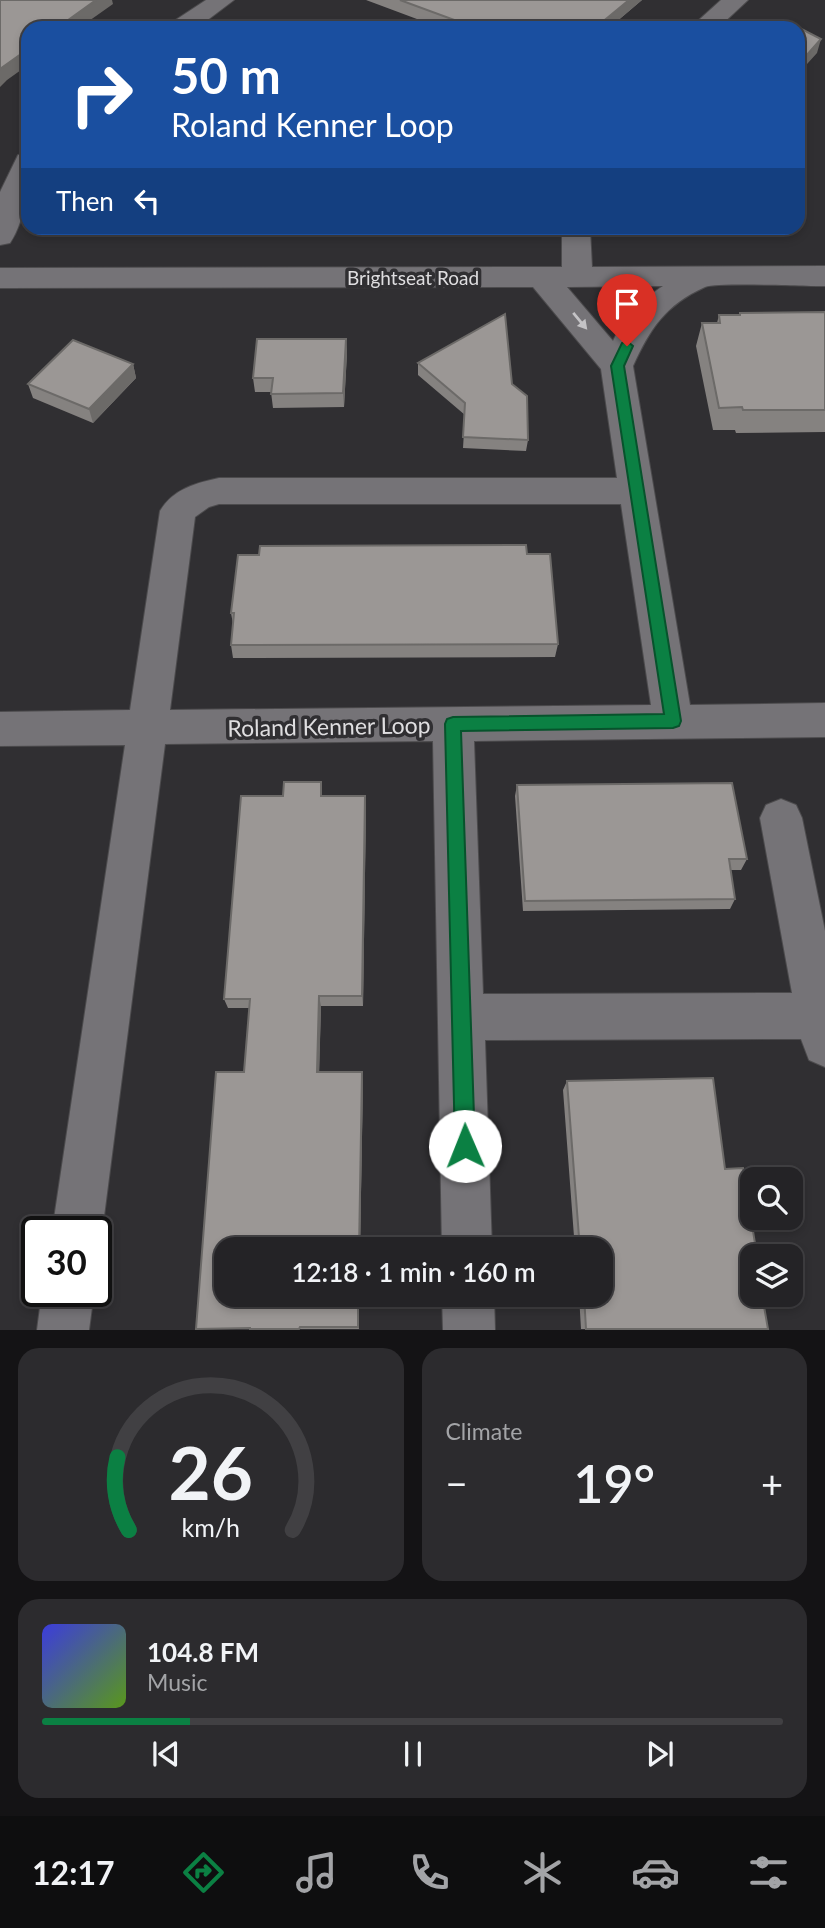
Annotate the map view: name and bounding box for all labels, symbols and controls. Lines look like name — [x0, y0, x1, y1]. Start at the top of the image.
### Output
text: 50 m — [171, 46, 281, 104]
icon: right — [56, 49, 147, 140]
text: Roland Kenner Loop — [171, 105, 454, 144]
icon: left — [128, 182, 166, 220]
text: Then — [56, 185, 114, 217]
street label: Brightseat Road — [347, 266, 479, 289]
pin — [597, 274, 657, 346]
icon: arrive — [608, 285, 646, 323]
one-way arrow — [572, 312, 587, 329]
street label: Roland Kenner Loop — [227, 710, 431, 742]
position arrow — [428, 1109, 502, 1183]
map controls — [740, 1167, 803, 1307]
button: search — [740, 1167, 803, 1230]
speed limit sign: 30 — [21, 1216, 112, 1307]
button: layers — [740, 1244, 803, 1307]
text: 12:18 · 1 min · 160 m — [291, 1256, 536, 1288]
text: Climate — [446, 1417, 522, 1445]
text: 26 — [169, 1429, 253, 1517]
text: 19° — [573, 1452, 655, 1514]
text: − — [446, 1460, 468, 1506]
text: + — [761, 1460, 783, 1506]
text: km/h — [181, 1512, 240, 1542]
text: 104.8 FM — [147, 1636, 259, 1668]
text: Music — [147, 1668, 207, 1696]
icon: previous — [147, 1735, 185, 1773]
icon: pause — [394, 1735, 432, 1773]
icon: next — [641, 1735, 679, 1773]
icon: directions — [179, 1848, 228, 1897]
icon: music — [292, 1848, 341, 1897]
icon: phone — [405, 1848, 454, 1897]
icon: climate — [518, 1848, 567, 1897]
icon: car — [631, 1848, 680, 1897]
icon: filters — [744, 1848, 793, 1897]
text: 12:17 — [32, 1853, 115, 1892]

